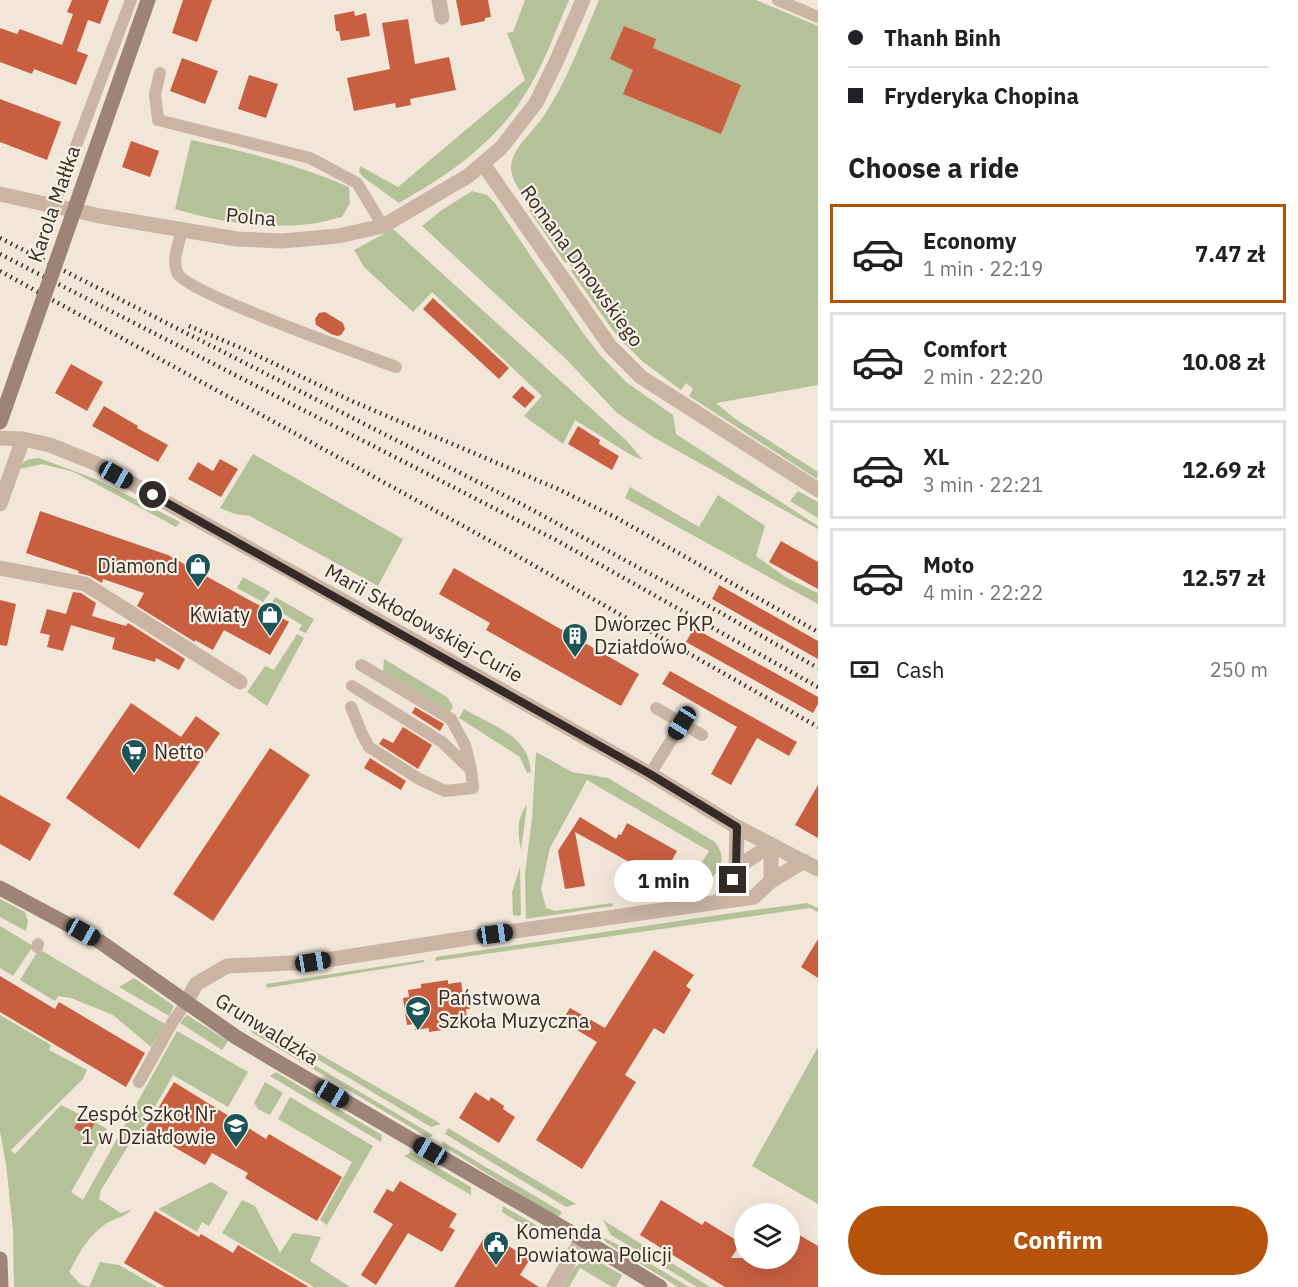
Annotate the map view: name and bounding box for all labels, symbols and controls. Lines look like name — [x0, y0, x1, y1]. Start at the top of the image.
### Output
text: Thanh Binh — [884, 23, 1001, 52]
text: Fryderyka Chopina — [884, 81, 1079, 110]
street label: Karola Małłka — [21, 142, 86, 266]
text: Choose a ride — [848, 150, 1019, 185]
street label: Romana Dmowskiego — [515, 179, 650, 352]
street label: Polna — [225, 201, 278, 232]
text: Economy — [923, 226, 1017, 255]
icon: car — [851, 227, 905, 281]
text: 7.47 zł — [1195, 239, 1265, 268]
text: 1 min · 22:19 — [923, 255, 1043, 282]
text: Comfort — [923, 334, 1007, 363]
icon: car — [851, 335, 905, 389]
text: 10.08 zł — [1182, 347, 1265, 376]
text: 2 min · 22:20 — [923, 363, 1043, 390]
text: XL — [923, 442, 949, 471]
icon: car — [851, 443, 905, 497]
text: 12.69 zł — [1182, 455, 1265, 484]
car — [96, 458, 136, 492]
text: 3 min · 22:21 — [923, 471, 1043, 498]
route start — [139, 481, 166, 508]
text: Moto — [923, 550, 974, 579]
shop icon: Diamond — [183, 551, 213, 589]
icon: car — [851, 551, 905, 605]
place label: Diamond — [97, 552, 178, 579]
street label: Marii Skłodowskiej-Curie — [320, 557, 528, 688]
text: 12.57 zł — [1182, 563, 1265, 592]
text: 4 min · 22:22 — [923, 579, 1043, 606]
shop icon: Kwiaty — [255, 600, 285, 638]
place label: Kwiaty — [189, 601, 250, 628]
place label: Dworzec PKP Działdowo — [594, 610, 713, 660]
building icon: Dworzec PKP Działdowo — [560, 621, 590, 659]
icon: cash — [848, 653, 881, 686]
text: Cash — [896, 655, 945, 684]
text: 250 m — [1210, 656, 1268, 683]
car — [665, 703, 699, 743]
supermarket icon: Netto — [119, 737, 149, 775]
place label: Netto — [154, 738, 204, 765]
callout: 1 min — [613, 859, 712, 901]
route end — [719, 866, 746, 893]
text: 1 min — [637, 867, 690, 894]
car — [63, 915, 103, 949]
car — [476, 923, 514, 945]
car — [294, 950, 332, 974]
place label: Państwowa Szkoła Muzyczna — [438, 984, 590, 1034]
street label: Grunwaldzka — [210, 986, 324, 1071]
school or university icon: Państwowa Szkoła Muzyczna — [403, 994, 433, 1032]
car — [312, 1077, 352, 1111]
place label: Zespół Szkoł Nr 1 w Działdowie — [77, 1100, 216, 1150]
school or university icon: Zespół Szkoł Nr 1 w Działdowie — [221, 1111, 251, 1149]
car — [410, 1134, 450, 1168]
map controls — [734, 1203, 800, 1269]
button: layers — [734, 1203, 800, 1269]
button: Confirm — [848, 1206, 1268, 1275]
place label: Komenda Powiatowa Policji — [516, 1218, 672, 1268]
public building icon: Komenda Powiatowa Policji — [481, 1229, 511, 1267]

